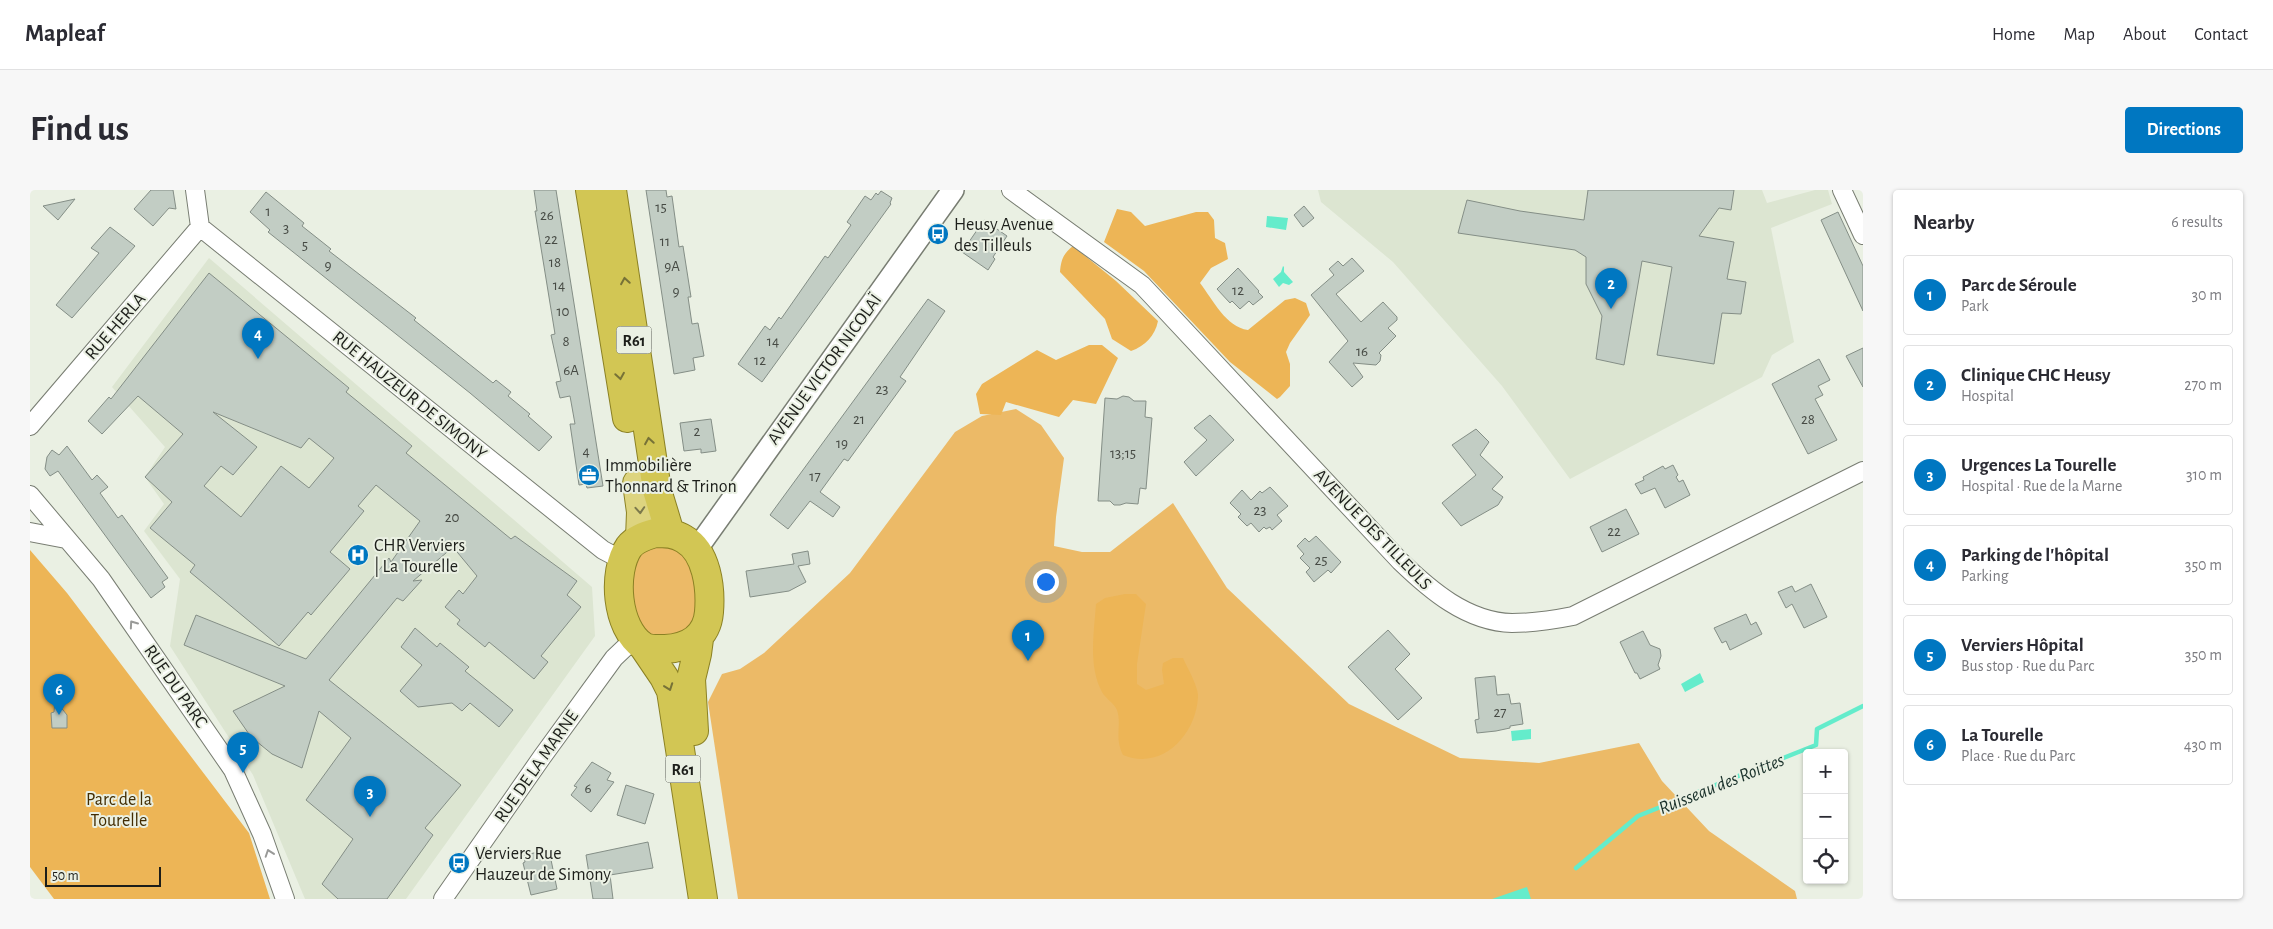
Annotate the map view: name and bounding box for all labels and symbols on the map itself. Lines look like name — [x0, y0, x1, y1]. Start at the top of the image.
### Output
house number: 15 — [655, 200, 667, 215]
house number: 1 — [265, 204, 271, 219]
house number: 26 — [540, 208, 554, 223]
place label: Heusy Avenue des Tilleuls — [954, 216, 1053, 255]
house number: 3 — [283, 221, 289, 236]
bus stop icon: Heusy Avenue des Tilleuls — [926, 222, 950, 246]
house number: 22 — [544, 232, 558, 247]
house number: 11 — [660, 234, 670, 249]
house number: 5 — [302, 238, 308, 253]
house number: 18 — [549, 255, 561, 270]
house number: 9 — [324, 258, 332, 273]
house number: 9A — [664, 259, 680, 274]
pin: 2 — [1595, 268, 1627, 309]
one-way arrow — [621, 276, 631, 285]
house number: 14 — [553, 278, 565, 293]
house number: 12 — [1232, 283, 1244, 298]
house number: 9 — [672, 284, 680, 299]
street label: RUE HERLA — [82, 290, 150, 363]
street label: AVENUE VICTOR NICOLAÏ — [763, 290, 885, 448]
house number: 10 — [556, 304, 570, 319]
pin: 4 — [242, 318, 274, 359]
road number: R61 — [616, 326, 652, 354]
street label: RUE HAUZEUR DE SIMONY — [329, 328, 490, 464]
house number: 8 — [562, 334, 570, 349]
house number: 14 — [767, 334, 779, 349]
house number: 16 — [1356, 344, 1368, 359]
house number: 12 — [754, 353, 766, 368]
house number: 6A — [563, 363, 579, 378]
one-way arrow — [614, 373, 625, 381]
house number: 23 — [875, 382, 889, 397]
house number: 21 — [853, 412, 865, 427]
house number: 28 — [1801, 412, 1815, 427]
house number: 2 — [694, 424, 701, 439]
house number: 19 — [836, 436, 848, 451]
one-way arrow — [645, 437, 655, 446]
house number: 4 — [582, 444, 590, 459]
house number: 13;15 — [1110, 446, 1136, 461]
place label: Immobilière Thonnard & Trinon — [605, 457, 737, 496]
office icon: Immobilière Thonnard & Trinon — [577, 463, 601, 487]
street label: AVENUE DES TILLEULS — [1310, 466, 1434, 594]
house number: 17 — [809, 469, 821, 484]
house number: 23 — [1253, 503, 1267, 518]
one-way arrow — [635, 506, 646, 514]
house number: 20 — [445, 510, 459, 525]
house number: 22 — [1607, 524, 1621, 539]
place label: CHR Verviers | La Tourelle — [374, 537, 465, 577]
hospital icon: CHR Verviers | La Tourelle — [346, 543, 370, 567]
house number: 25 — [1314, 553, 1328, 568]
your location — [1033, 569, 1059, 595]
one-way arrow — [130, 620, 139, 630]
pin: 1 — [1012, 620, 1044, 661]
street label: RUE DU PARC — [140, 642, 210, 731]
pin: 6 — [43, 674, 75, 715]
one-way arrow — [663, 682, 673, 691]
house number: 27 — [1493, 705, 1507, 720]
street label: RUE DE LA MARNE — [492, 707, 582, 826]
pin: 5 — [227, 732, 259, 773]
water label: Ruisseau des Roittes — [1656, 751, 1787, 818]
road number: R61 — [666, 756, 700, 782]
pin: 3 — [354, 776, 386, 817]
house number: 6 — [584, 781, 592, 796]
park label: Parc de la Tourelle — [86, 791, 152, 830]
place label: Verviers Rue Hauzeur de Simony — [475, 845, 611, 884]
one-way arrow — [265, 849, 275, 858]
bus stop icon: Verviers Rue Hauzeur de Simony — [447, 851, 471, 875]
scale bar — [45, 864, 161, 887]

